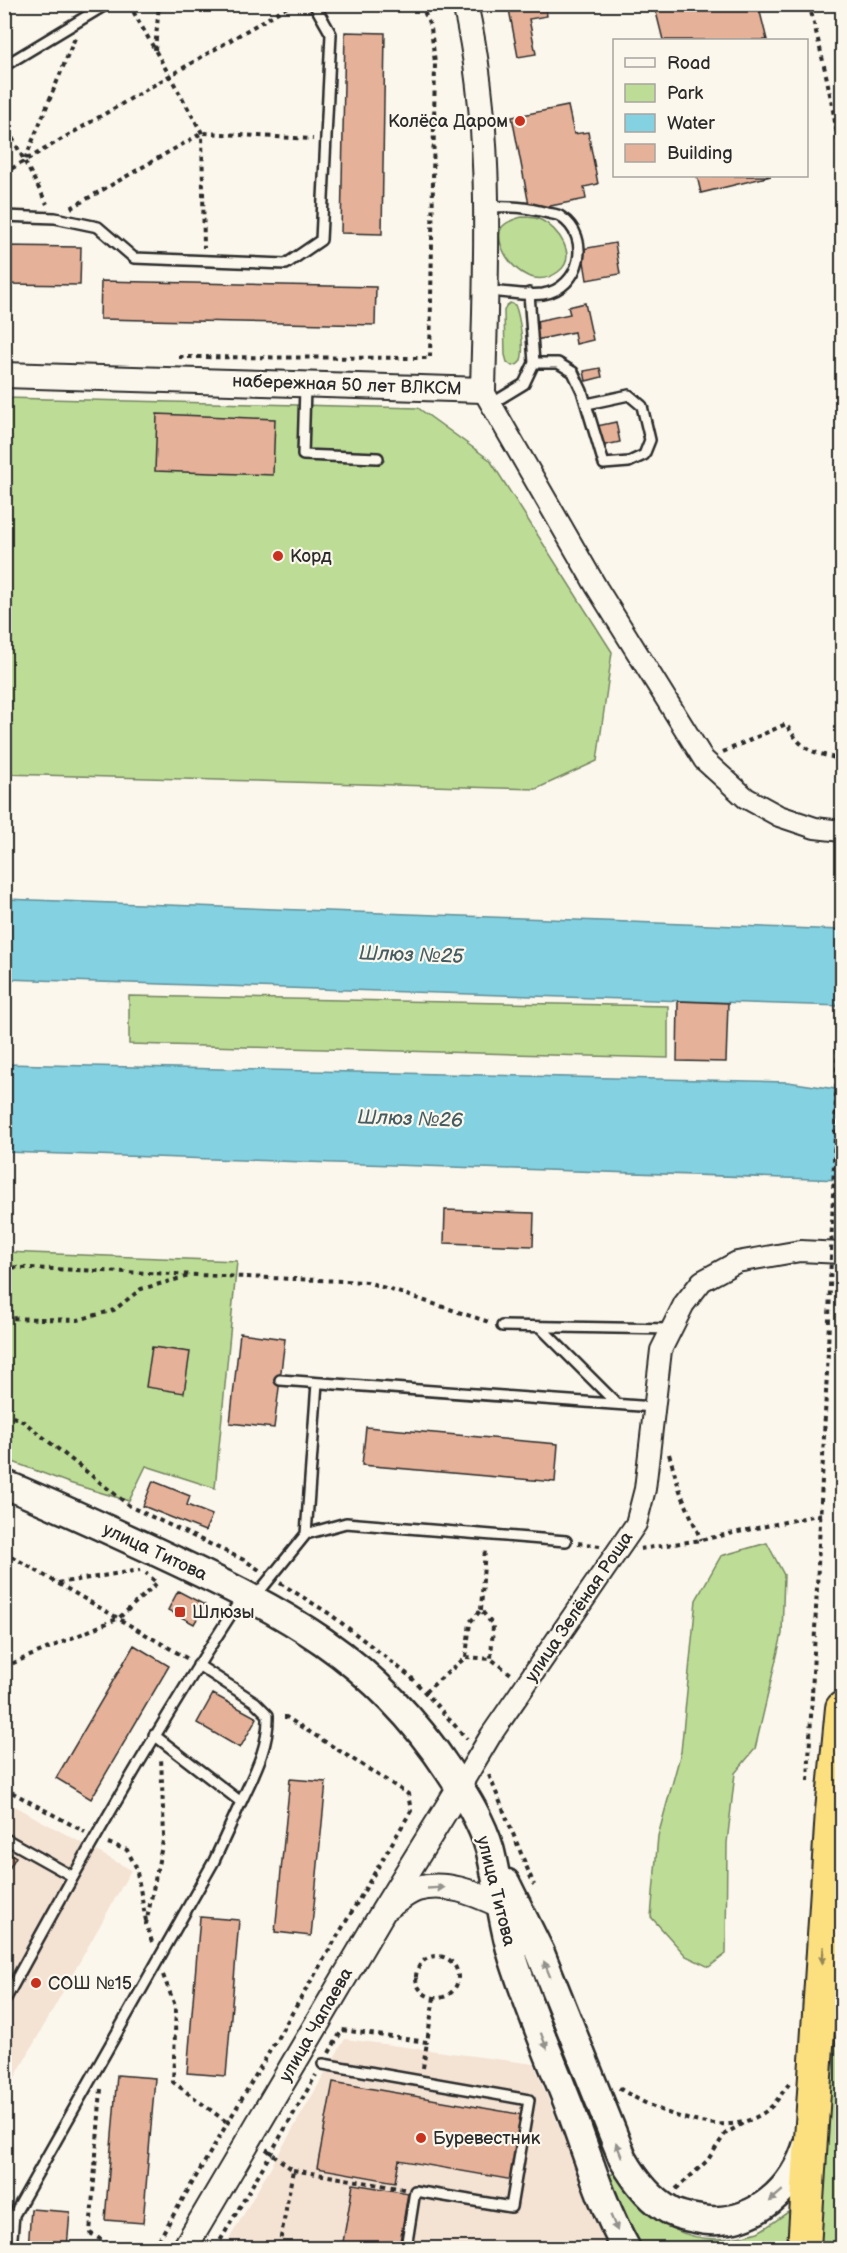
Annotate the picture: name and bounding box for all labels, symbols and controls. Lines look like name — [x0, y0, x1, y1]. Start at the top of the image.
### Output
legend — [613, 39, 808, 177]
text: Road — [667, 53, 711, 74]
text: Park — [667, 83, 703, 104]
place label: Колёса Даром — [388, 111, 508, 132]
text: Water — [667, 113, 715, 134]
marker: Колёса Даром — [513, 114, 527, 128]
text: Building — [667, 143, 733, 164]
street label: набережная 50 лет ВЛКСМ — [232, 370, 462, 400]
place label: Корд — [290, 546, 332, 567]
marker: Корд — [271, 549, 285, 563]
water label: Шлюз №25 — [358, 941, 465, 969]
water label: Шлюз №26 — [357, 1105, 463, 1133]
street label: улица Титова — [100, 1519, 211, 1585]
street label: улица Зелёная Роща — [521, 1527, 637, 1686]
place label: Шлюзы — [192, 1602, 254, 1623]
marker: Шлюзы — [173, 1605, 187, 1619]
street label: улица Титова — [472, 1834, 520, 1949]
one-way arrow — [427, 1883, 446, 1892]
one-way arrow — [818, 1945, 828, 1964]
one-way arrow — [542, 1960, 551, 1978]
street label: улица Чапаева — [275, 1964, 357, 2086]
place label: СОШ №15 — [48, 1973, 132, 1994]
marker: СОШ №15 — [29, 1976, 43, 1990]
one-way arrow — [540, 2032, 550, 2050]
place label: Буревестник — [433, 2128, 541, 2149]
marker: Буревестник — [414, 2131, 428, 2145]
one-way arrow — [614, 2141, 623, 2159]
one-way arrow — [769, 2189, 784, 2202]
one-way arrow — [609, 2214, 619, 2232]

